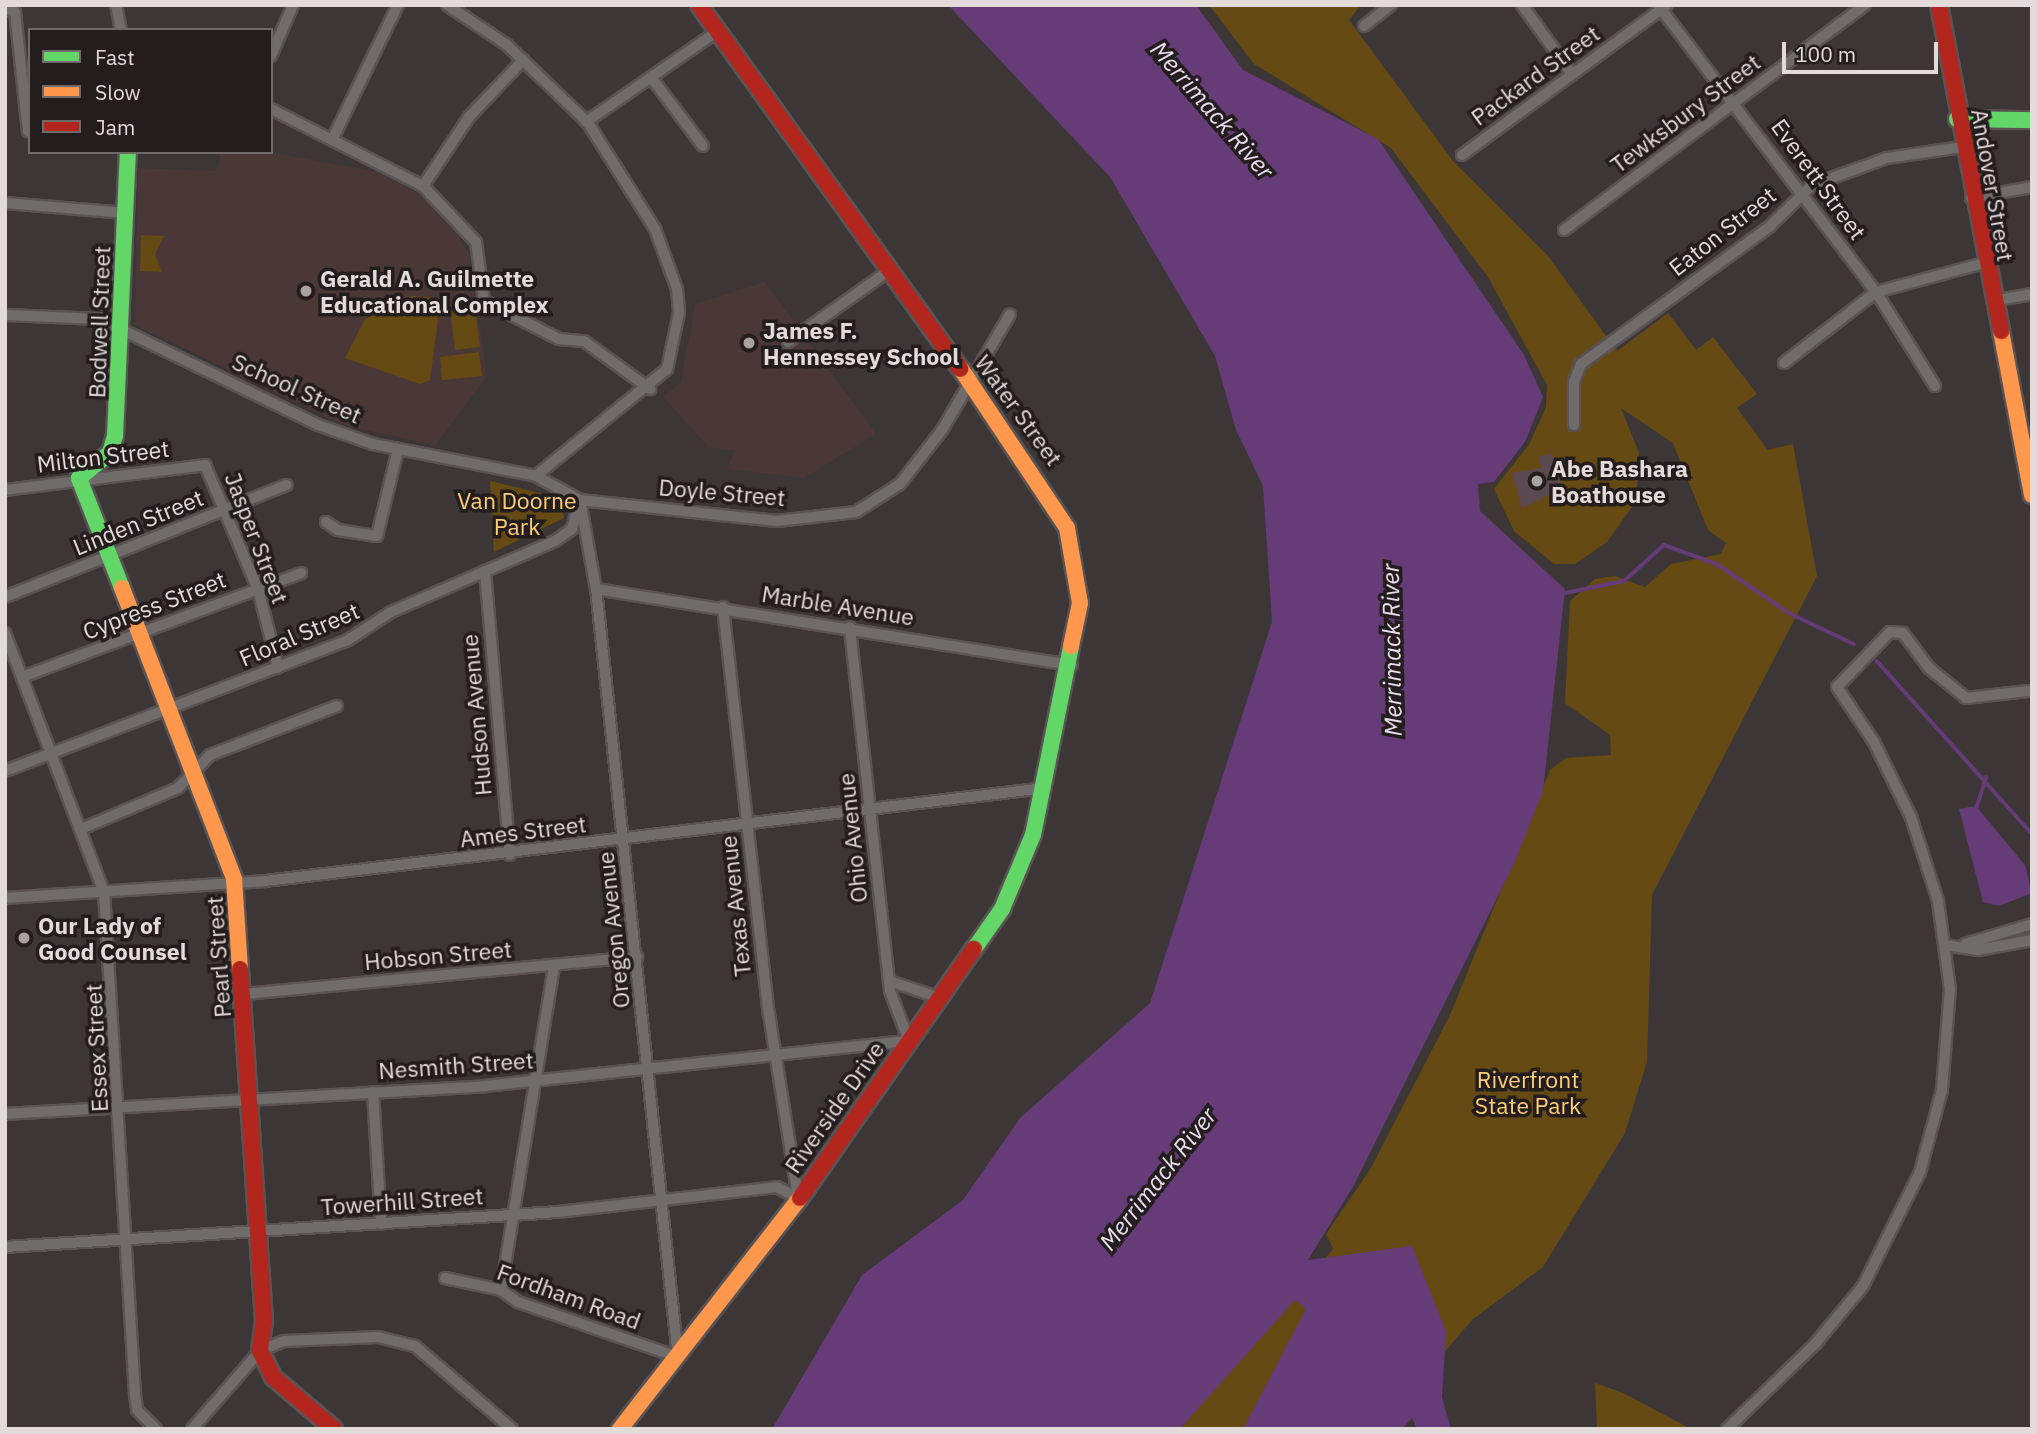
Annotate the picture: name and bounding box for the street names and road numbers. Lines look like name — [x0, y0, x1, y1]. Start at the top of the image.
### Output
street label: Packard Street — [1465, 19, 1605, 131]
street label: Tewksbury Street — [1605, 48, 1765, 178]
street label: Andover Street — [1966, 106, 2020, 264]
street label: Everett Street — [1766, 113, 1872, 245]
street label: Eaton Street — [1663, 181, 1781, 281]
street label: Bodwell Street — [83, 245, 115, 399]
street label: School Street — [228, 347, 366, 429]
street label: Water Street — [970, 349, 1068, 471]
street label: Milton Street — [35, 434, 171, 478]
street label: Jasper Street — [219, 469, 295, 607]
street label: Doyle Street — [658, 473, 786, 511]
street label: Linden Street — [69, 483, 207, 561]
street label: Cypress Street — [79, 565, 229, 645]
street label: Marble Avenue — [760, 579, 916, 631]
street label: Floral Street — [235, 596, 363, 672]
street label: Hudson Avenue — [455, 633, 497, 797]
street label: Ohio Avenue — [831, 772, 873, 904]
street label: Ames Street — [458, 810, 588, 852]
street label: Texas Avenue — [714, 834, 756, 978]
street label: Oregon Avenue — [591, 850, 635, 1010]
street label: Pearl Street — [200, 895, 236, 1019]
street label: Hobson Street — [363, 935, 513, 975]
street label: Essex Street — [79, 983, 113, 1113]
street label: Riverside Drive — [778, 1036, 890, 1178]
street label: Nesmith Street — [377, 1046, 535, 1084]
street label: Towerhill Street — [320, 1182, 484, 1220]
street label: Fordham Road — [494, 1257, 644, 1335]

